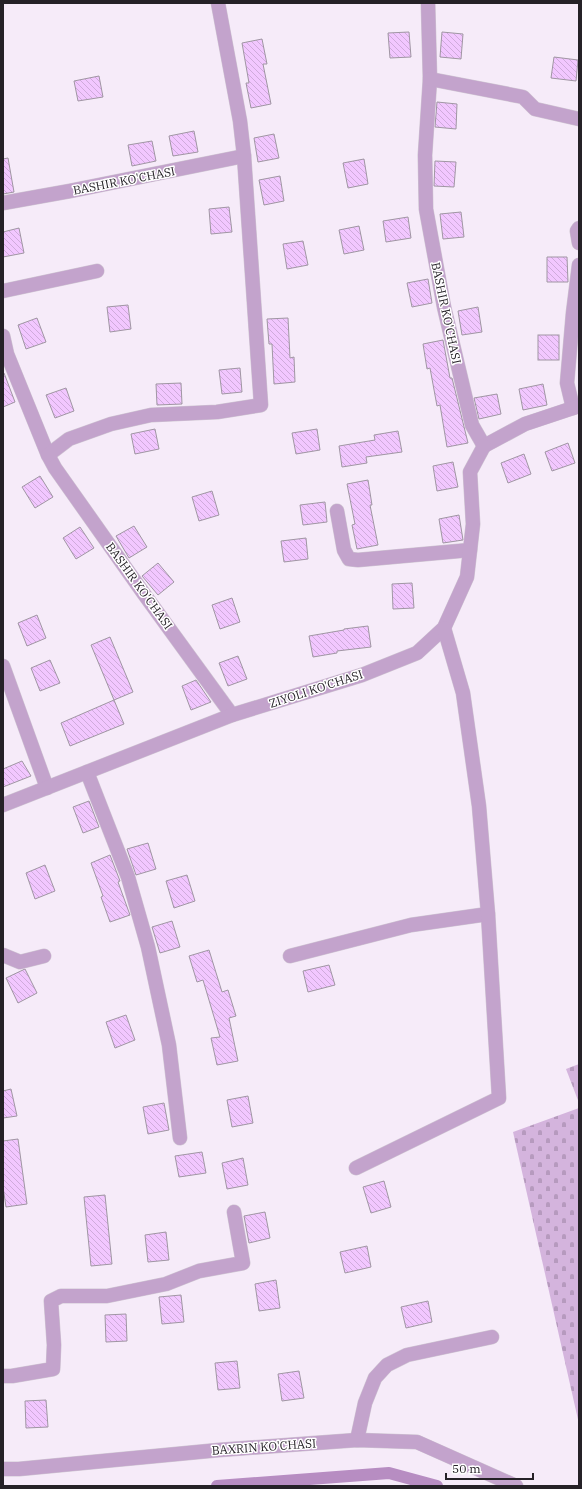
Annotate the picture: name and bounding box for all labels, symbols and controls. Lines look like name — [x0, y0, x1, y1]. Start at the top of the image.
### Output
street label: BASHIR KO'CHASI — [72, 163, 176, 198]
street label: BASHIR KO'CHASI — [428, 261, 465, 365]
street label: BASHIR KO'CHASI — [103, 539, 176, 632]
street label: ZIYOLI KO'CHASI — [267, 666, 365, 711]
street label: BAXRIN KO'CHASI — [211, 1435, 317, 1458]
scale bar — [446, 1455, 533, 1481]
text: 50 m — [452, 1461, 481, 1476]

